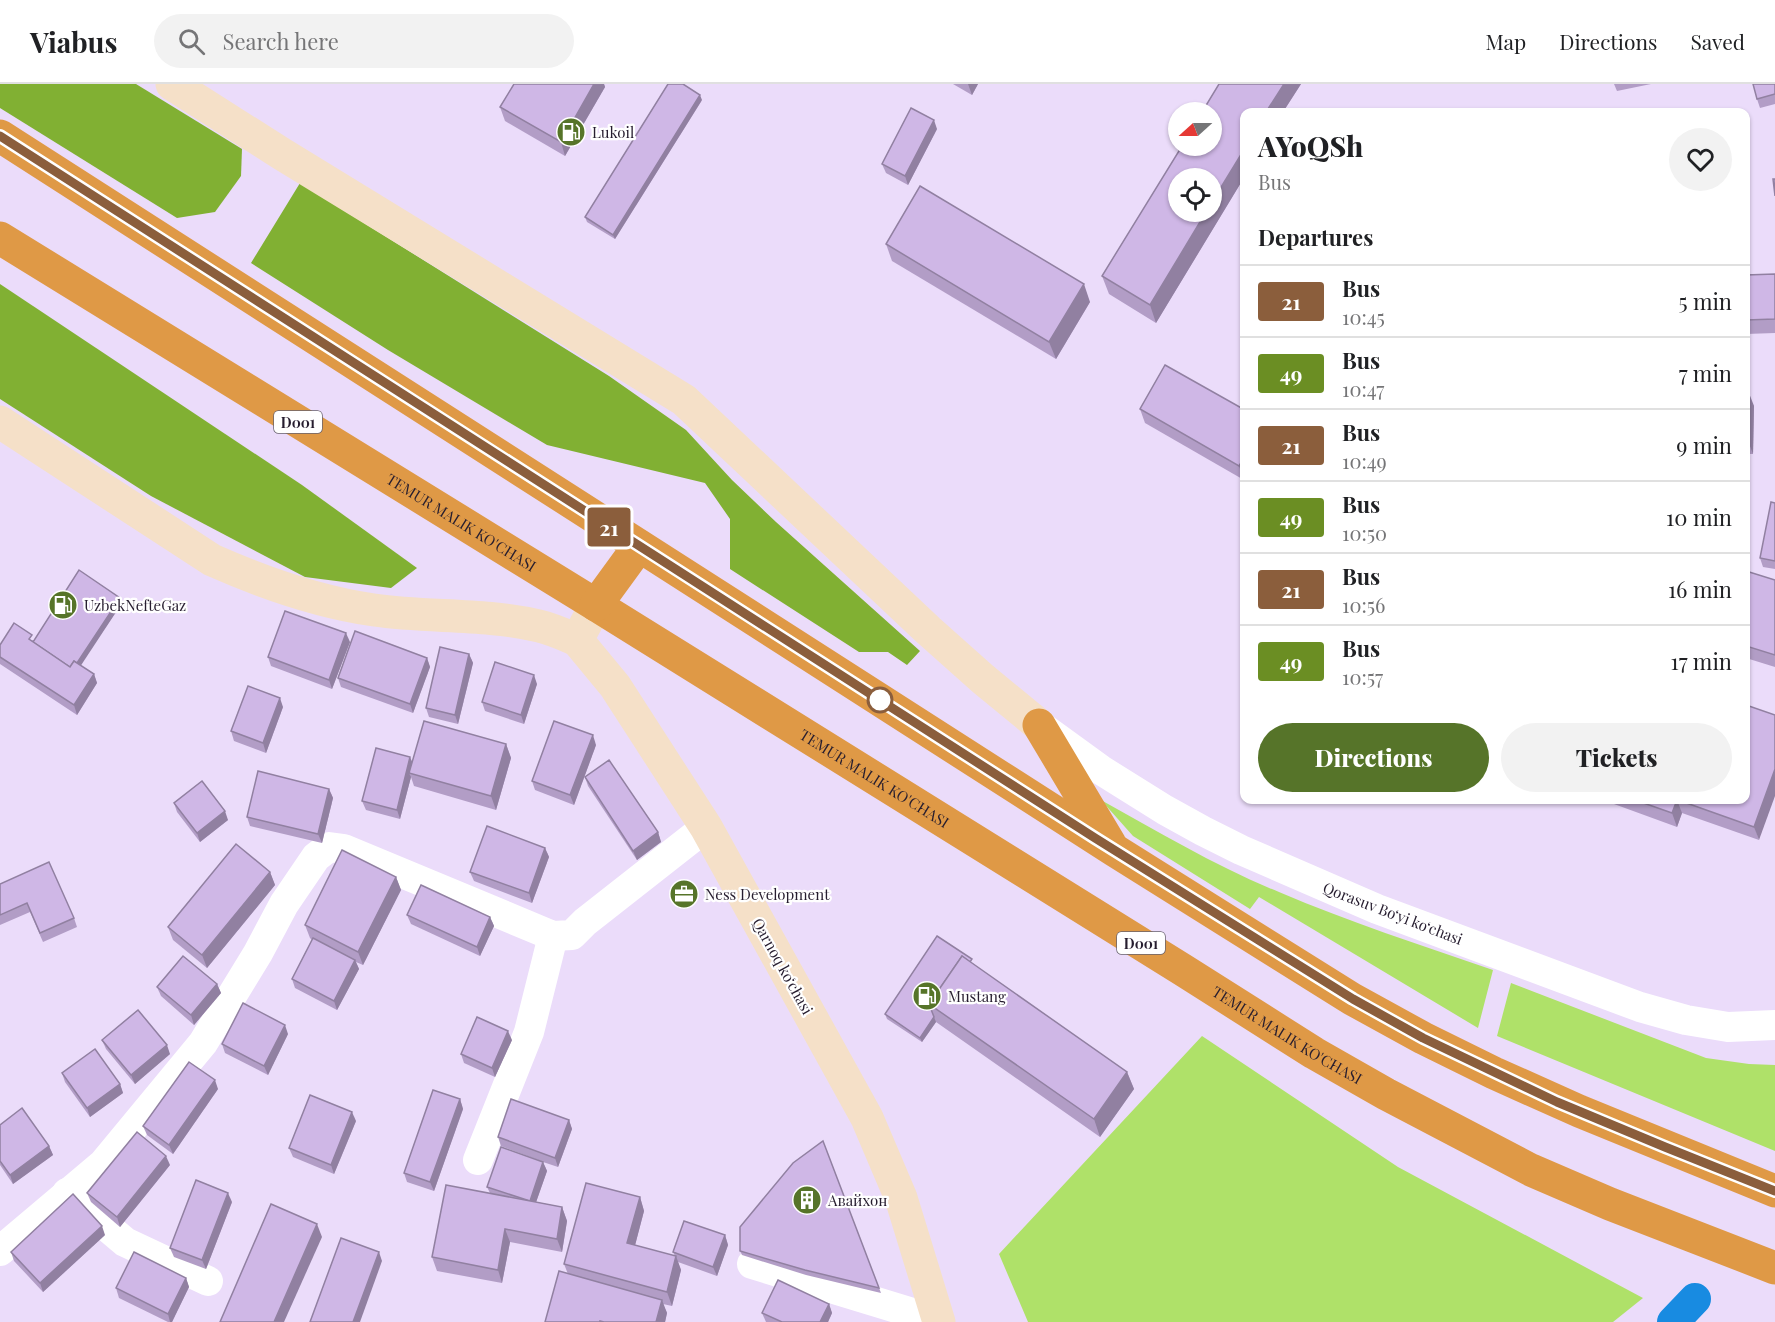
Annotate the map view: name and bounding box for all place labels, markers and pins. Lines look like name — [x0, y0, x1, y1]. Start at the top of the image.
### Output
fuel station icon: Lukoil — [555, 116, 587, 148]
place label: Lukoil — [592, 122, 634, 142]
fuel station icon: UzbekNefteGaz — [47, 589, 79, 621]
place label: UzbekNefteGaz — [84, 595, 186, 615]
unlabelled marker — [867, 687, 893, 713]
office icon: Ness Development — [668, 878, 700, 910]
place label: Ness Development — [705, 884, 830, 904]
fuel station icon: Mustang — [911, 980, 943, 1012]
place label: Mustang — [948, 986, 1006, 1006]
building icon: Авайхон — [791, 1184, 823, 1216]
place label: Авайхон — [827, 1190, 887, 1210]

